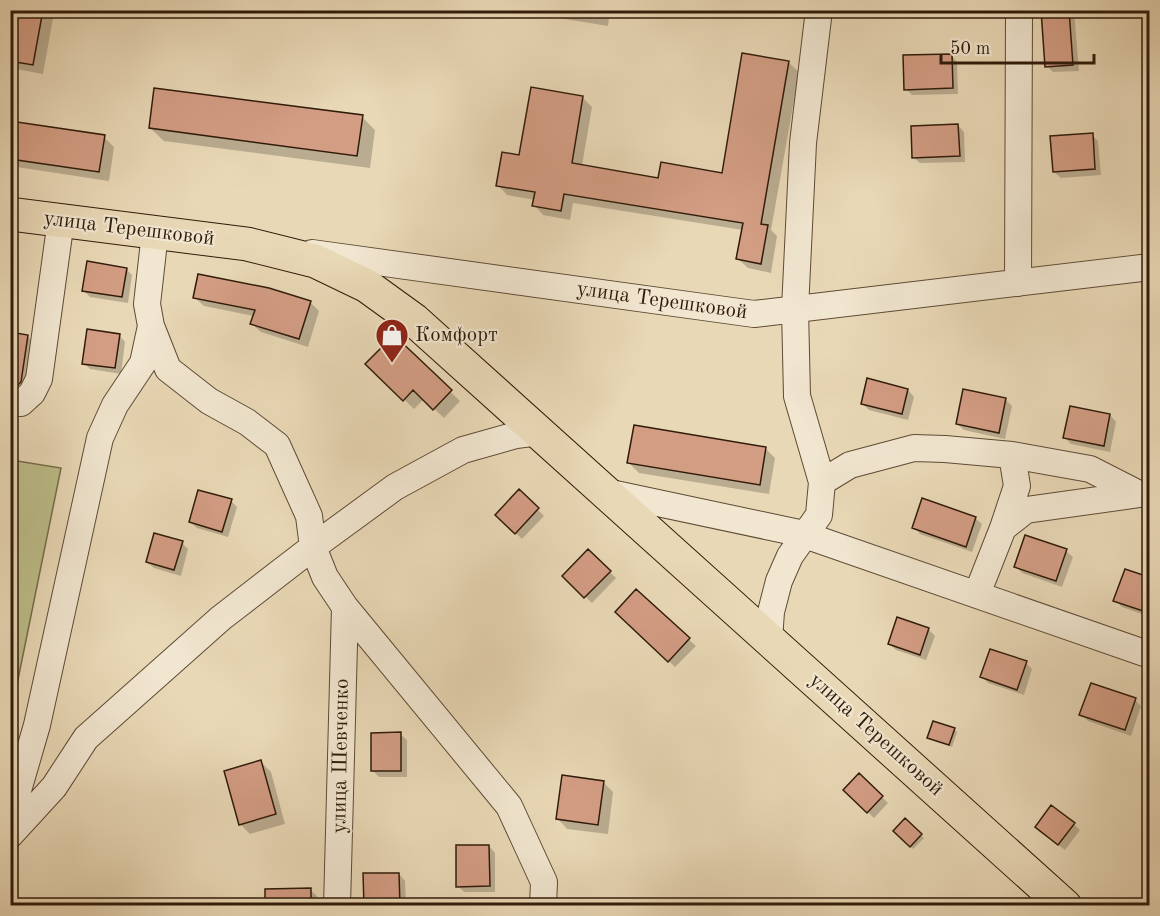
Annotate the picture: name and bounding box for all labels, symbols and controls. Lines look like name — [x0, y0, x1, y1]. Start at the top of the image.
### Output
scale bar — [941, 27, 1094, 65]
text: 50 m — [950, 40, 990, 58]
street label: улица Терешковой — [42, 208, 216, 250]
street label: улица Терешковой — [575, 279, 749, 323]
shop icon: Комфорт — [374, 317, 410, 364]
place label: Комфорт — [415, 325, 498, 346]
street label: улица Терешковой — [805, 670, 947, 800]
street label: улица Шевченко — [329, 678, 353, 834]

